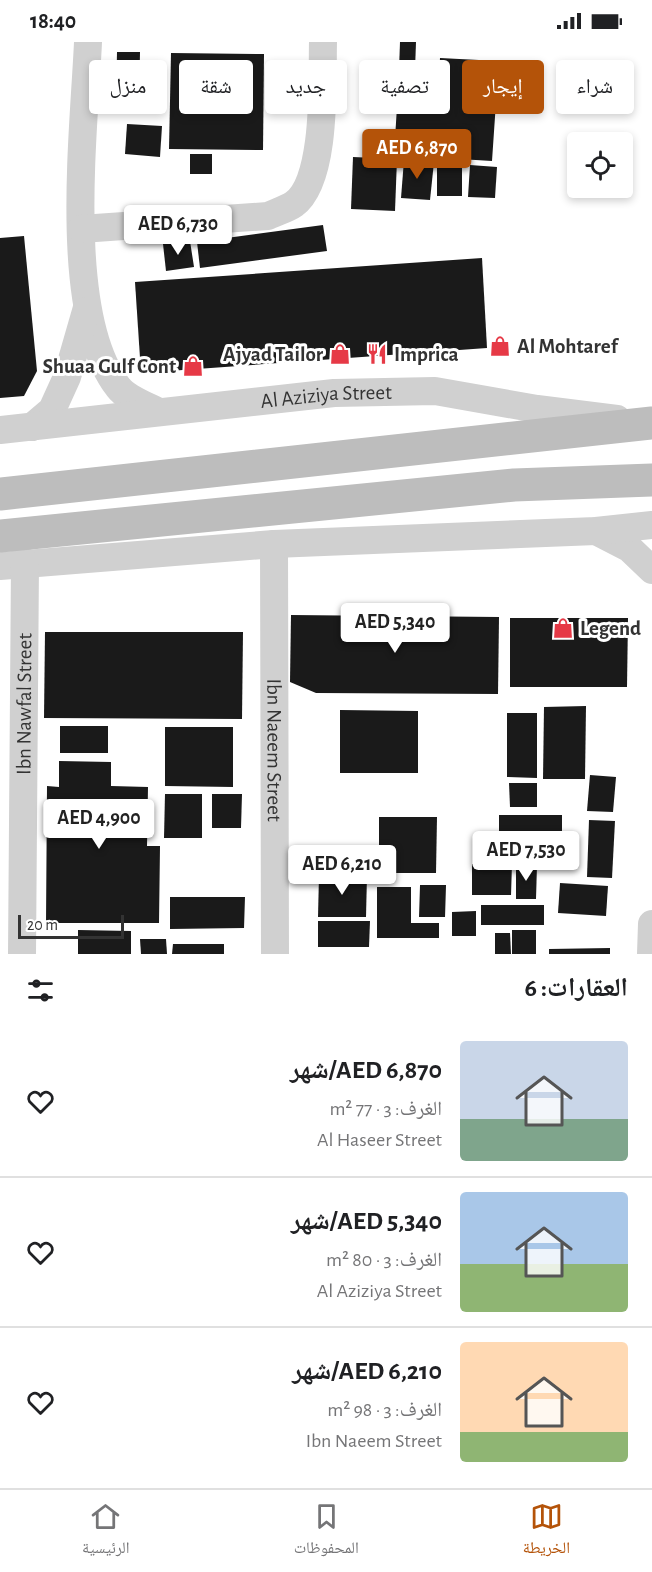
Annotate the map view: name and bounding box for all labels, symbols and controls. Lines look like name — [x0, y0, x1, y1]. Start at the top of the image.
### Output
text: 18:40 — [30, 10, 76, 32]
chip: منزل — [89, 60, 167, 114]
chip: شقة — [179, 60, 253, 114]
chip: جديد — [265, 60, 347, 114]
chip: تصفية — [359, 60, 450, 114]
chip: إيجار — [462, 60, 544, 114]
chip: شراء — [556, 60, 634, 114]
pin: AED 6,870 — [348, 129, 486, 180]
map controls — [567, 132, 633, 198]
button: locate — [567, 132, 633, 198]
text: AED 6,870 — [376, 138, 458, 158]
pin: AED 6,730 — [109, 205, 247, 256]
text: AED 6,730 — [138, 214, 218, 234]
shop icon: Al Mohtaref — [488, 334, 512, 358]
place label: Al Mohtaref — [517, 336, 620, 357]
shop icon: Ajyad Tailor — [328, 342, 352, 366]
restaurant icon: Imprica — [365, 342, 389, 366]
place label: Ajyad Tailor — [223, 344, 324, 365]
place label: Imprica — [394, 344, 459, 365]
shop icon: Shuaa Gulf Cont — [181, 354, 205, 378]
place label: Shuaa Gulf Cont — [42, 356, 176, 377]
street label: Al Aziziya Street — [259, 381, 392, 412]
pin: AED 5,340 — [326, 603, 464, 654]
text: AED 5,340 — [355, 612, 435, 632]
shop icon: Legend — [551, 616, 575, 640]
place label: Legend — [580, 618, 641, 639]
street label: Ibn Nawfal Street — [13, 633, 35, 775]
street label: Ibn Naeem Street — [264, 678, 285, 822]
pin: AED 4,900 — [30, 799, 168, 850]
text: AED 4,900 — [57, 808, 141, 828]
pin: AED 7,530 — [457, 831, 595, 882]
text: AED 7,530 — [486, 840, 566, 860]
pin: AED 6,210 — [273, 845, 411, 896]
text: AED 6,210 — [302, 854, 382, 874]
scale bar — [18, 912, 124, 940]
text: 20 m — [27, 917, 58, 933]
icon: filters — [24, 974, 57, 1007]
text: العقارات: 6 — [525, 975, 628, 1001]
text: AED 6,870/شهر — [290, 1057, 442, 1083]
icon: home — [508, 1065, 580, 1137]
icon: heart — [24, 1085, 57, 1118]
text: الغرف: 3 · 77 m² — [329, 1099, 442, 1119]
text: Al Haseer Street — [317, 1130, 442, 1150]
text: AED 5,340/شهر — [291, 1208, 442, 1234]
icon: home — [508, 1216, 580, 1288]
icon: heart — [24, 1236, 57, 1269]
text: الغرف: 3 · 80 m² — [326, 1250, 442, 1270]
text: Al Aziziya Street — [317, 1281, 442, 1301]
text: AED 6,210/شهر — [292, 1358, 442, 1384]
icon: home — [508, 1366, 580, 1438]
icon: heart — [24, 1386, 57, 1419]
text: الغرف: 3 · 98 m² — [327, 1400, 442, 1420]
text: Ibn Naeem Street — [306, 1431, 442, 1451]
tab: الرئيسية — [82, 1500, 130, 1563]
tab: المحفوظات — [294, 1500, 359, 1563]
tab: الخريطة — [523, 1500, 570, 1563]

